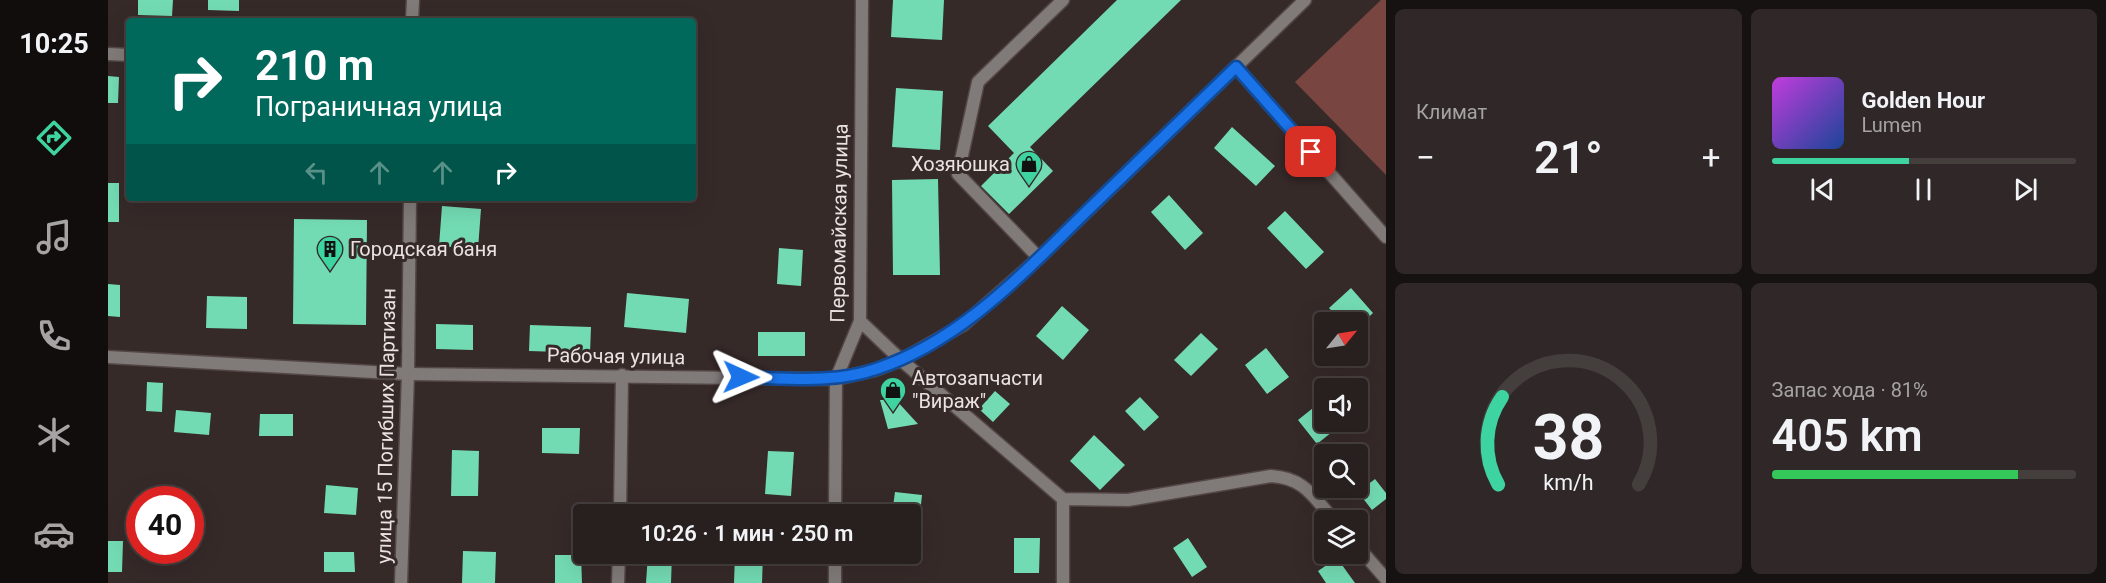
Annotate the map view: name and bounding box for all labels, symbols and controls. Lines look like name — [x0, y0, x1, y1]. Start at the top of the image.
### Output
text: 10:25 — [19, 28, 89, 60]
text: 210 m — [255, 41, 374, 90]
icon: right — [156, 42, 234, 120]
text: Golden Hour — [1862, 88, 1985, 113]
text: Пограничная улица — [255, 91, 503, 123]
text: Климат — [1416, 100, 1487, 124]
text: Lumen — [1862, 113, 1922, 137]
icon: directions — [33, 117, 75, 159]
street label: Первомайская улица — [825, 123, 853, 323]
pin — [1285, 126, 1336, 177]
text: 21° — [1534, 131, 1603, 184]
icon: arrive — [1294, 135, 1327, 168]
text: − — [1416, 138, 1435, 177]
text: + — [1702, 138, 1721, 177]
shop icon: Хозяюшка — [1014, 149, 1044, 187]
place label: Хозяюшка — [911, 152, 1010, 176]
icon: left — [300, 156, 333, 189]
icon: ahead — [363, 156, 396, 189]
icon: ahead — [426, 156, 459, 189]
icon: right — [489, 156, 522, 189]
icon: previous — [1806, 173, 1839, 206]
icon: pause — [1907, 173, 1940, 206]
icon: next — [2009, 173, 2042, 206]
icon: music — [33, 216, 75, 258]
building icon: Городская баня — [315, 234, 345, 272]
place label: Городская баня — [350, 237, 497, 261]
street label: улица 15 Погибших Партизан — [372, 288, 400, 564]
north arrow — [1314, 312, 1368, 366]
map controls — [1314, 312, 1368, 564]
icon: phone — [33, 315, 75, 357]
street label: Рабочая улица — [547, 343, 685, 369]
position arrow — [709, 345, 773, 409]
place label: Автозапчасти "Вираж" — [912, 366, 1043, 413]
shop icon: Автозапчасти "Вираж" — [878, 375, 908, 413]
button: sound — [1314, 378, 1368, 432]
text: Запас хода · 81% — [1772, 378, 1928, 402]
text: 38 — [1532, 401, 1604, 474]
text: 405 km — [1772, 409, 1923, 462]
icon: climate — [33, 414, 75, 456]
button: search — [1314, 444, 1368, 498]
text: km/h — [1543, 471, 1593, 496]
speed limit sign: 40 — [126, 486, 204, 564]
button: layers — [1314, 510, 1368, 564]
icon: car — [33, 513, 75, 555]
text: 10:26 · 1 мин · 250 m — [641, 521, 853, 546]

